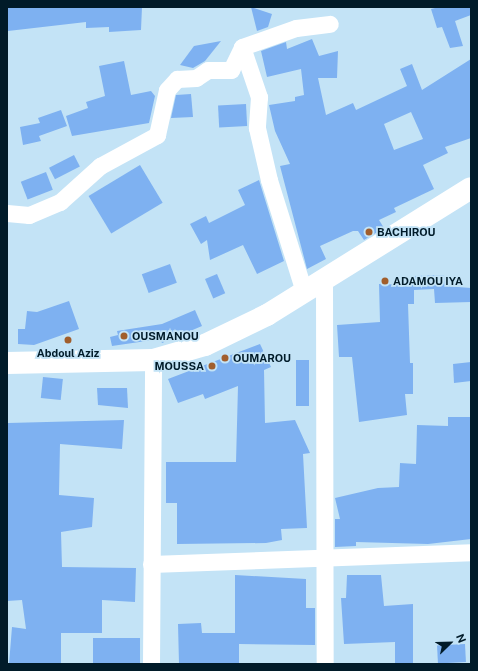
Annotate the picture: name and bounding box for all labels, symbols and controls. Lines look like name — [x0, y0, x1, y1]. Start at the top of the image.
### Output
place label: BACHIROU — [377, 225, 435, 239]
marker: BACHIROU — [364, 227, 374, 237]
place label: ADAMOU IYA — [393, 274, 463, 288]
marker: ADAMOU IYA — [380, 276, 390, 286]
place label: OUSMANOU — [132, 329, 199, 343]
marker: OUSMANOU — [119, 331, 129, 341]
marker: Abdoul Aziz — [63, 335, 73, 345]
place label: Abdoul Aziz — [37, 346, 99, 360]
place label: OUMAROU — [233, 351, 291, 365]
marker: OUMAROU — [220, 353, 230, 363]
place label: MOUSSA — [155, 359, 204, 373]
marker: MOUSSA — [207, 361, 217, 371]
north arrow — [430, 623, 470, 663]
text: N — [454, 632, 468, 645]

